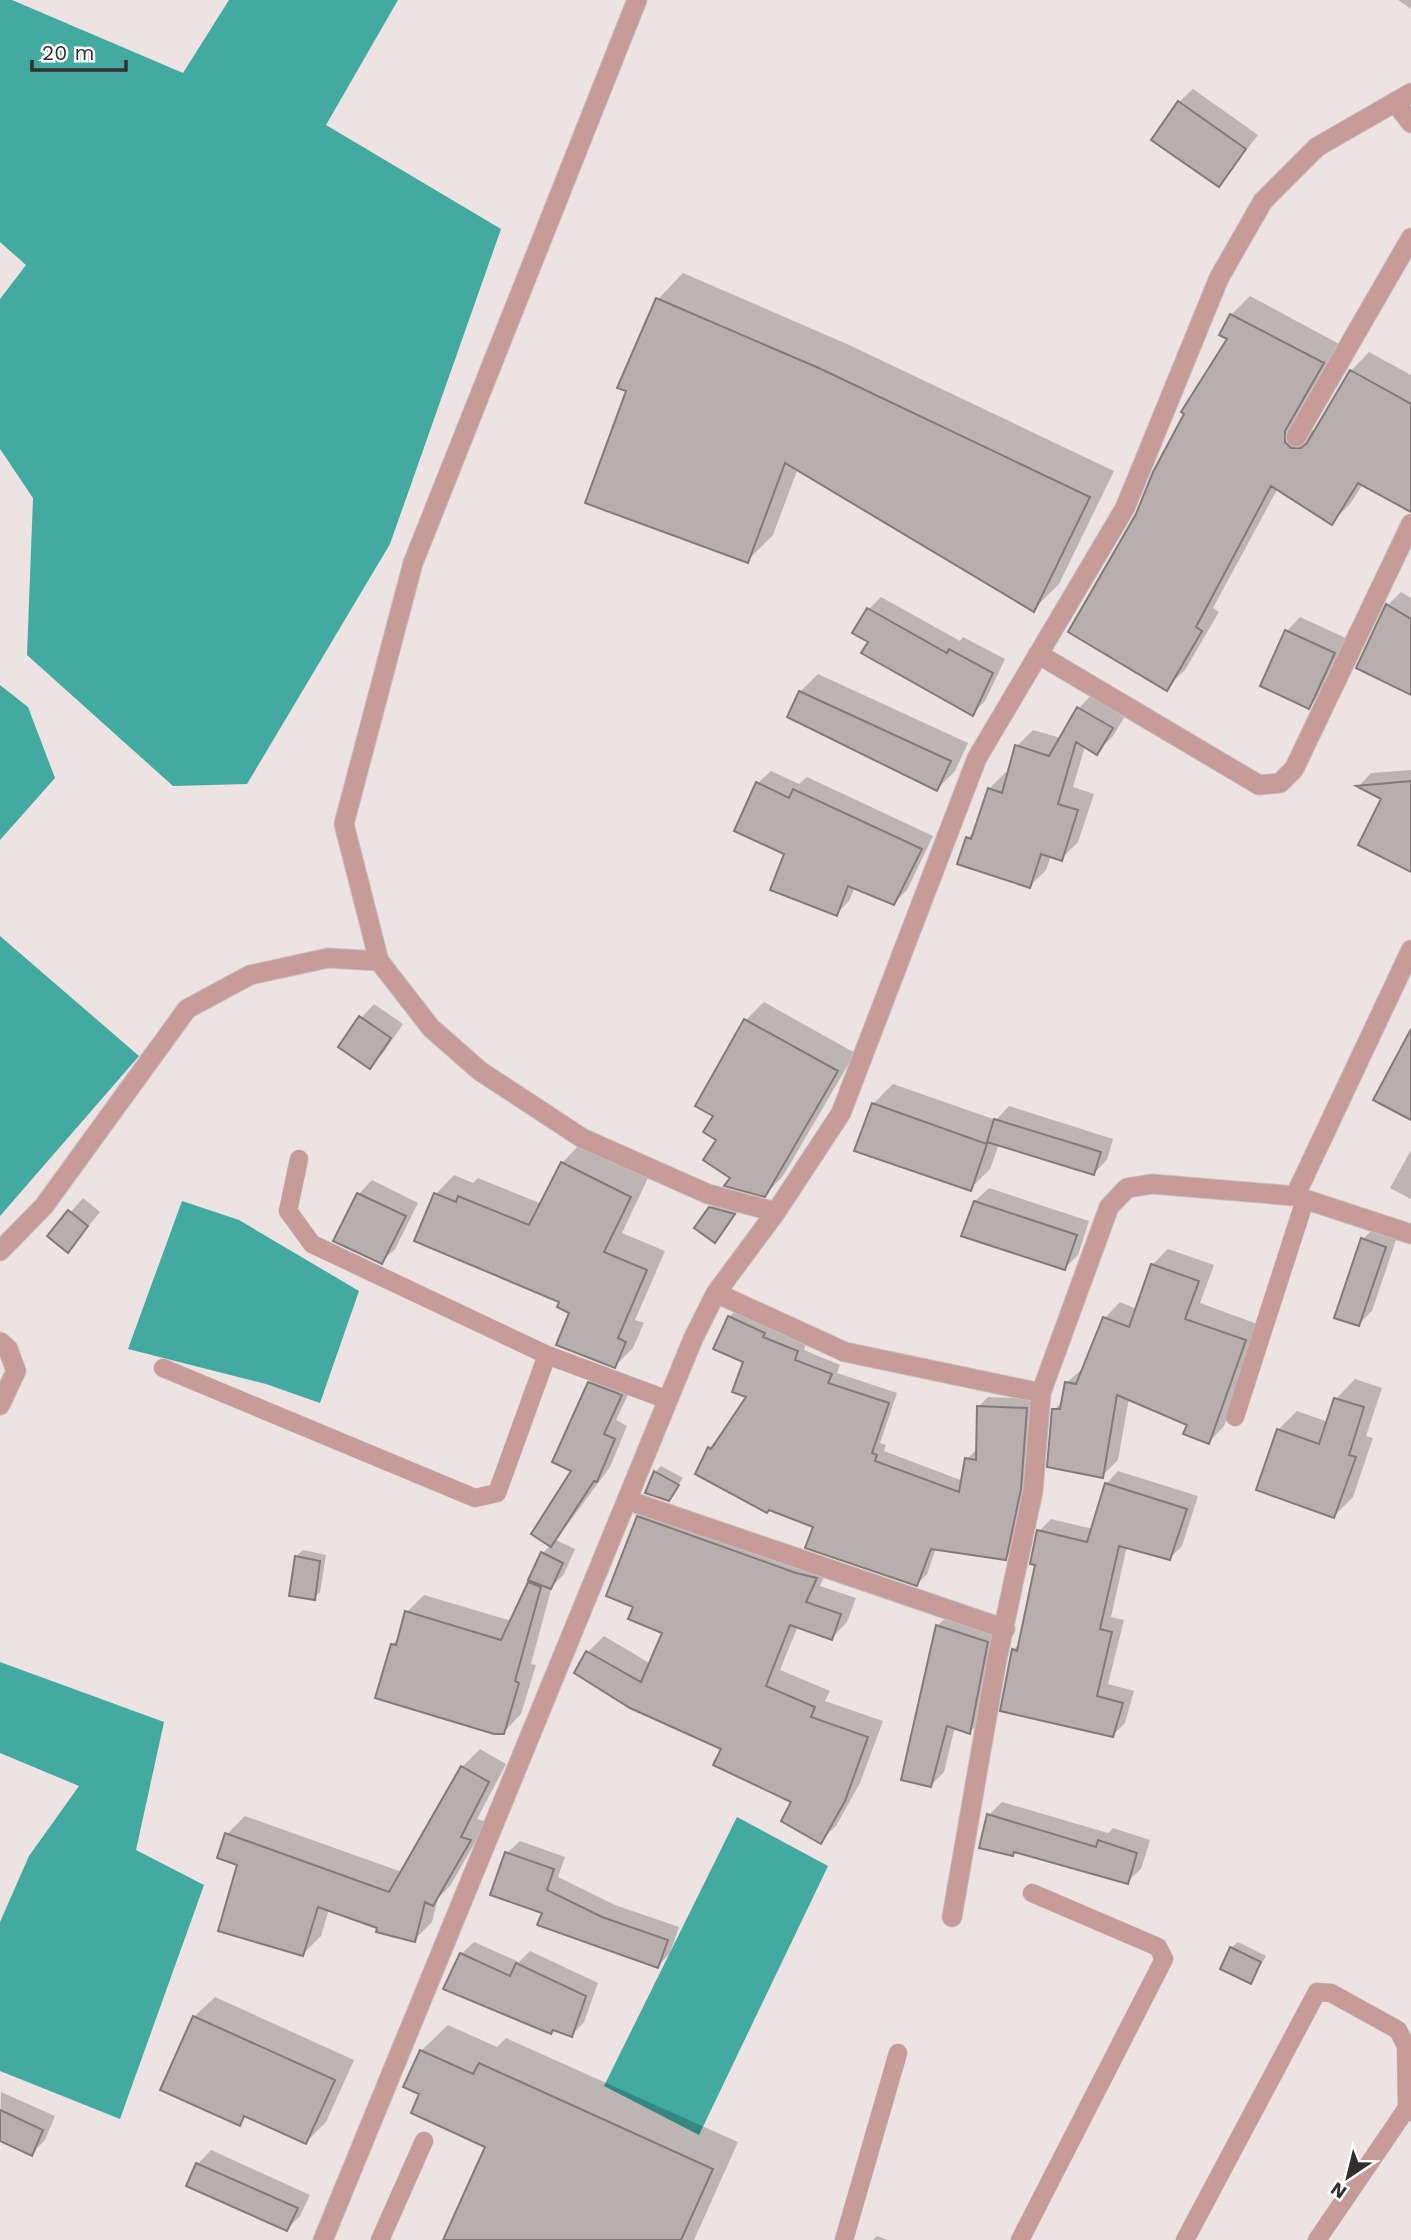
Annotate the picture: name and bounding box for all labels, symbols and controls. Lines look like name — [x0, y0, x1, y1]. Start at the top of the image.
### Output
scale bar — [32, 28, 126, 72]
text: 20 m — [42, 40, 94, 65]
north arrow — [1313, 2142, 1383, 2212]
text: N — [1326, 2177, 1351, 2204]

